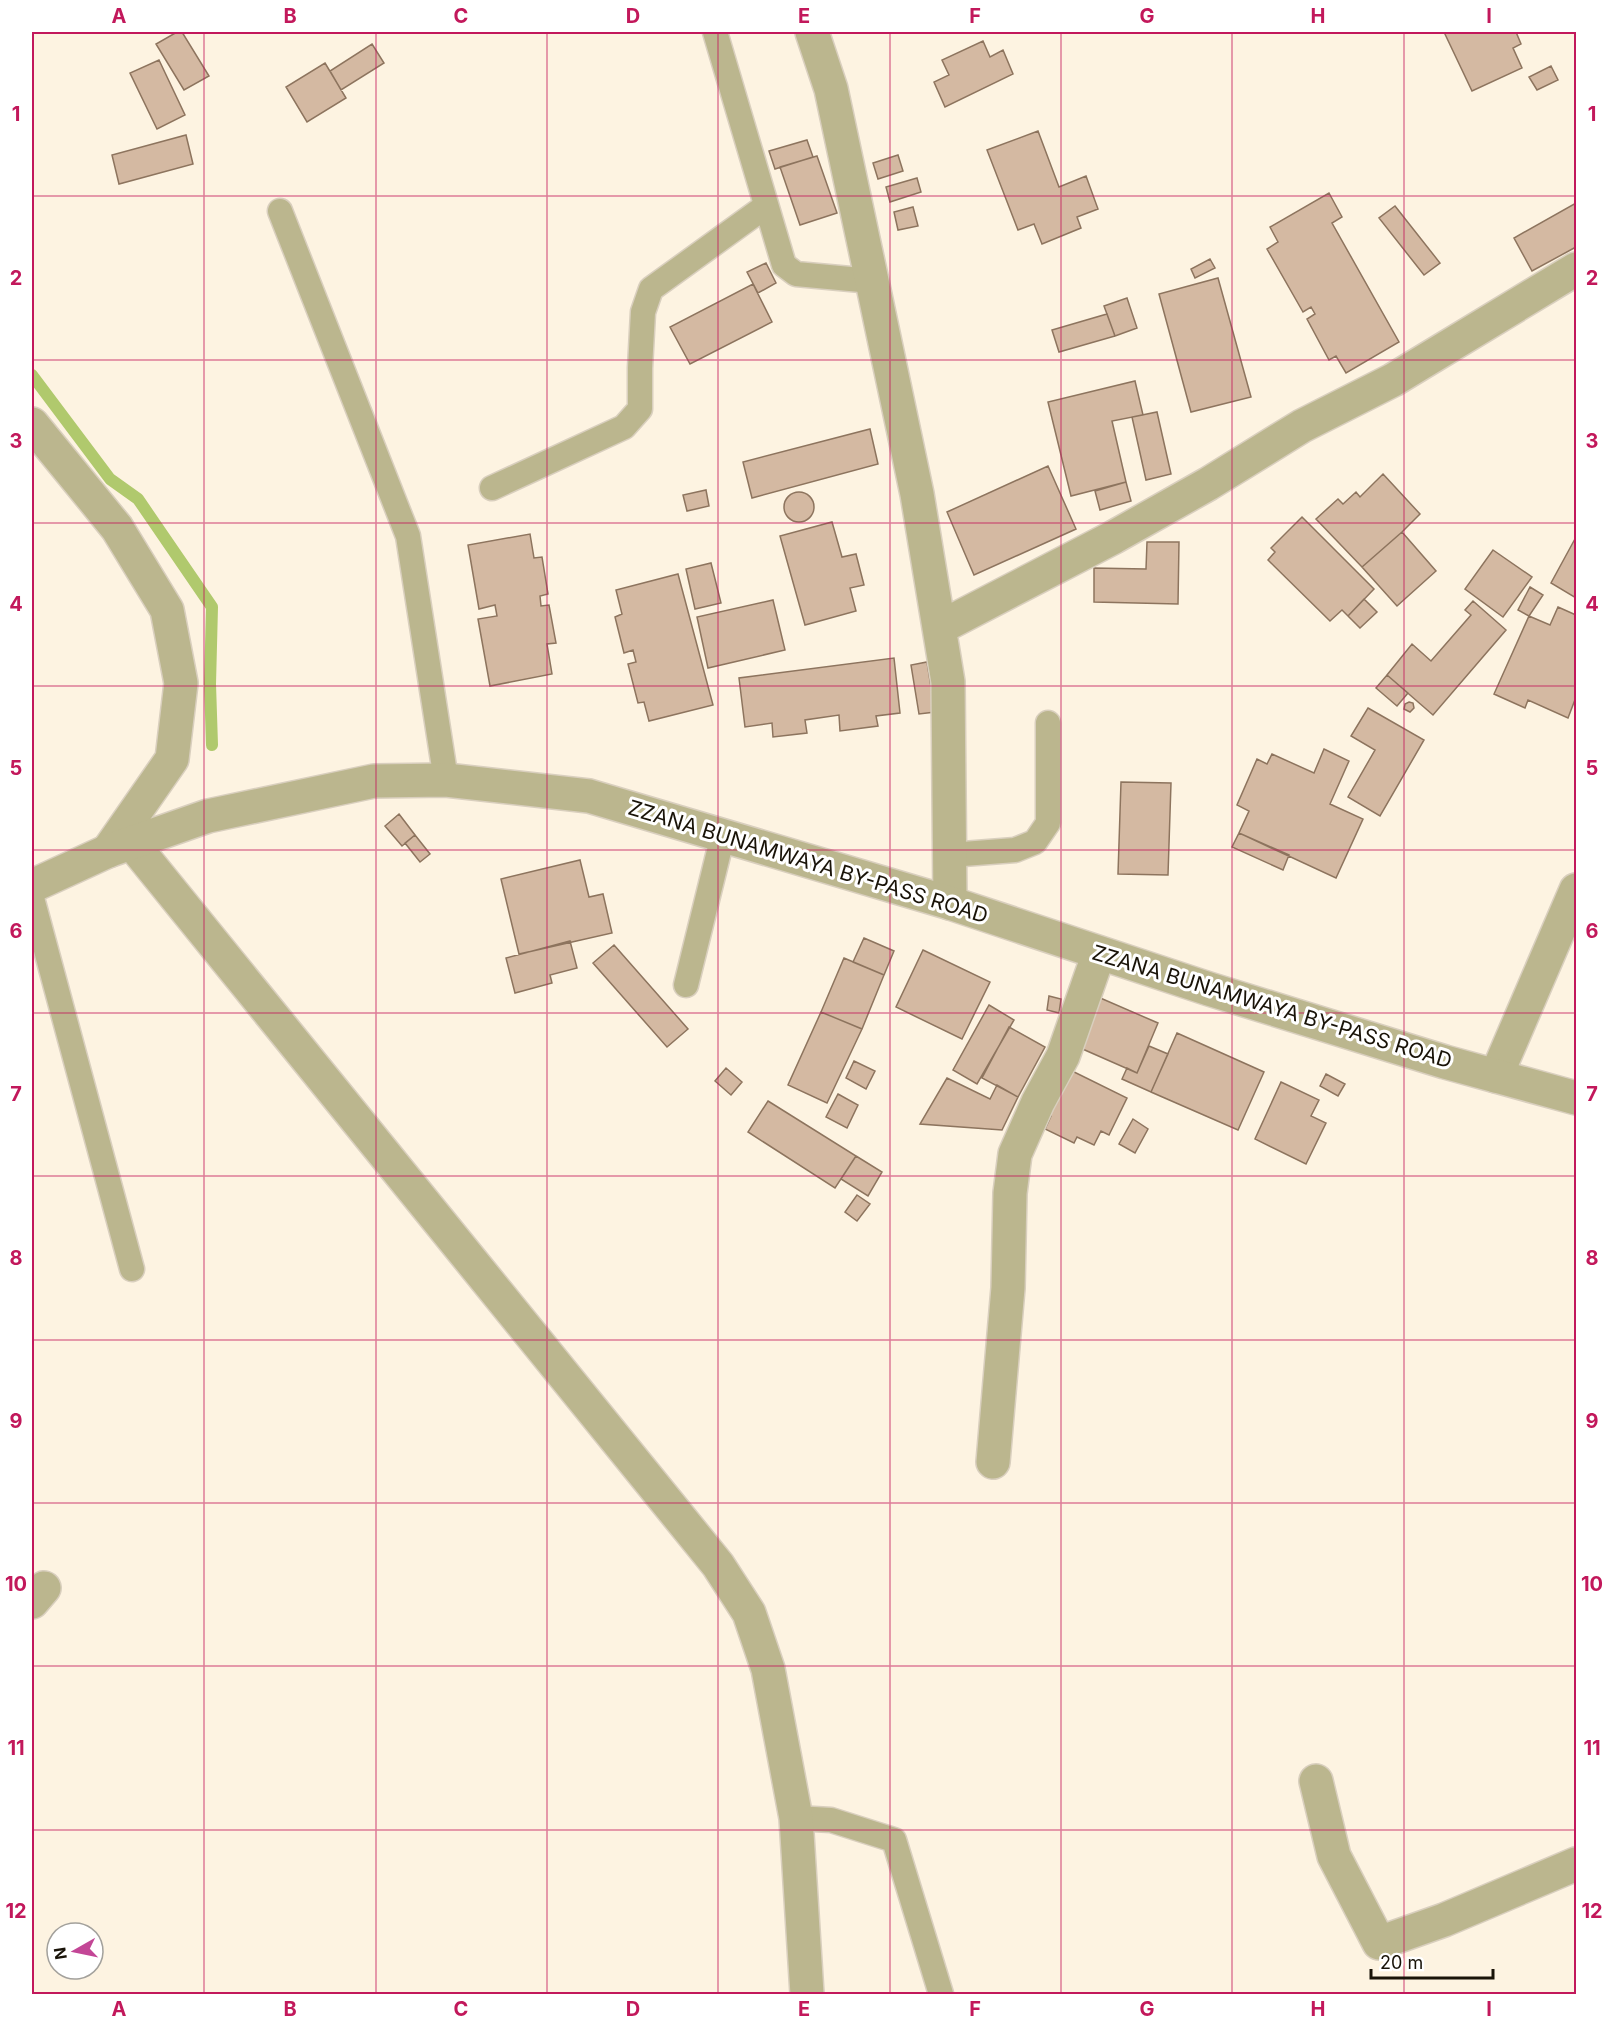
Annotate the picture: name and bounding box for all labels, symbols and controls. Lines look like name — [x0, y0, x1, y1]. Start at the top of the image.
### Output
text: A — [112, 4, 127, 28]
text: B — [283, 4, 297, 28]
text: C — [454, 4, 468, 28]
text: D — [626, 4, 640, 28]
text: E — [798, 4, 810, 28]
text: F — [969, 4, 981, 28]
text: G — [1139, 4, 1155, 28]
text: H — [1311, 4, 1325, 28]
text: I — [1486, 4, 1492, 28]
text: 1 — [12, 102, 20, 126]
text: 1 — [1588, 102, 1596, 126]
text: 2 — [10, 266, 22, 290]
text: 2 — [1586, 266, 1598, 290]
text: 3 — [10, 429, 22, 453]
text: 3 — [1586, 429, 1598, 453]
text: 4 — [9, 592, 23, 616]
text: 4 — [1585, 592, 1599, 616]
text: 5 — [10, 756, 22, 780]
text: 5 — [1586, 756, 1598, 780]
street label: ZZANA BUNAMWAYA BY-PASS ROAD — [625, 795, 991, 928]
text: 6 — [10, 919, 23, 943]
text: 6 — [1586, 919, 1599, 943]
street label: ZZANA BUNAMWAYA BY-PASS ROAD — [1089, 940, 1455, 1073]
text: 7 — [10, 1082, 22, 1106]
text: 7 — [1586, 1082, 1598, 1106]
text: 8 — [9, 1246, 23, 1270]
text: 8 — [1585, 1246, 1599, 1270]
text: 9 — [10, 1409, 23, 1433]
text: 9 — [1586, 1409, 1599, 1433]
text: 10 — [5, 1572, 27, 1596]
text: 10 — [1581, 1572, 1603, 1596]
text: 11 — [7, 1736, 25, 1760]
text: 11 — [1583, 1736, 1601, 1760]
text: 12 — [5, 1899, 27, 1923]
text: 12 — [1581, 1899, 1603, 1923]
north arrow — [45, 1921, 105, 1981]
scale bar — [1371, 1942, 1492, 1980]
text: N — [49, 1946, 71, 1961]
text: 20 m — [1380, 1952, 1423, 1973]
text: A — [112, 1997, 127, 2021]
text: B — [283, 1997, 297, 2021]
text: C — [454, 1997, 468, 2021]
text: D — [626, 1997, 640, 2021]
text: E — [798, 1997, 810, 2021]
text: F — [969, 1997, 981, 2021]
text: G — [1139, 1997, 1155, 2021]
text: H — [1311, 1997, 1325, 2021]
text: I — [1486, 1997, 1492, 2021]

